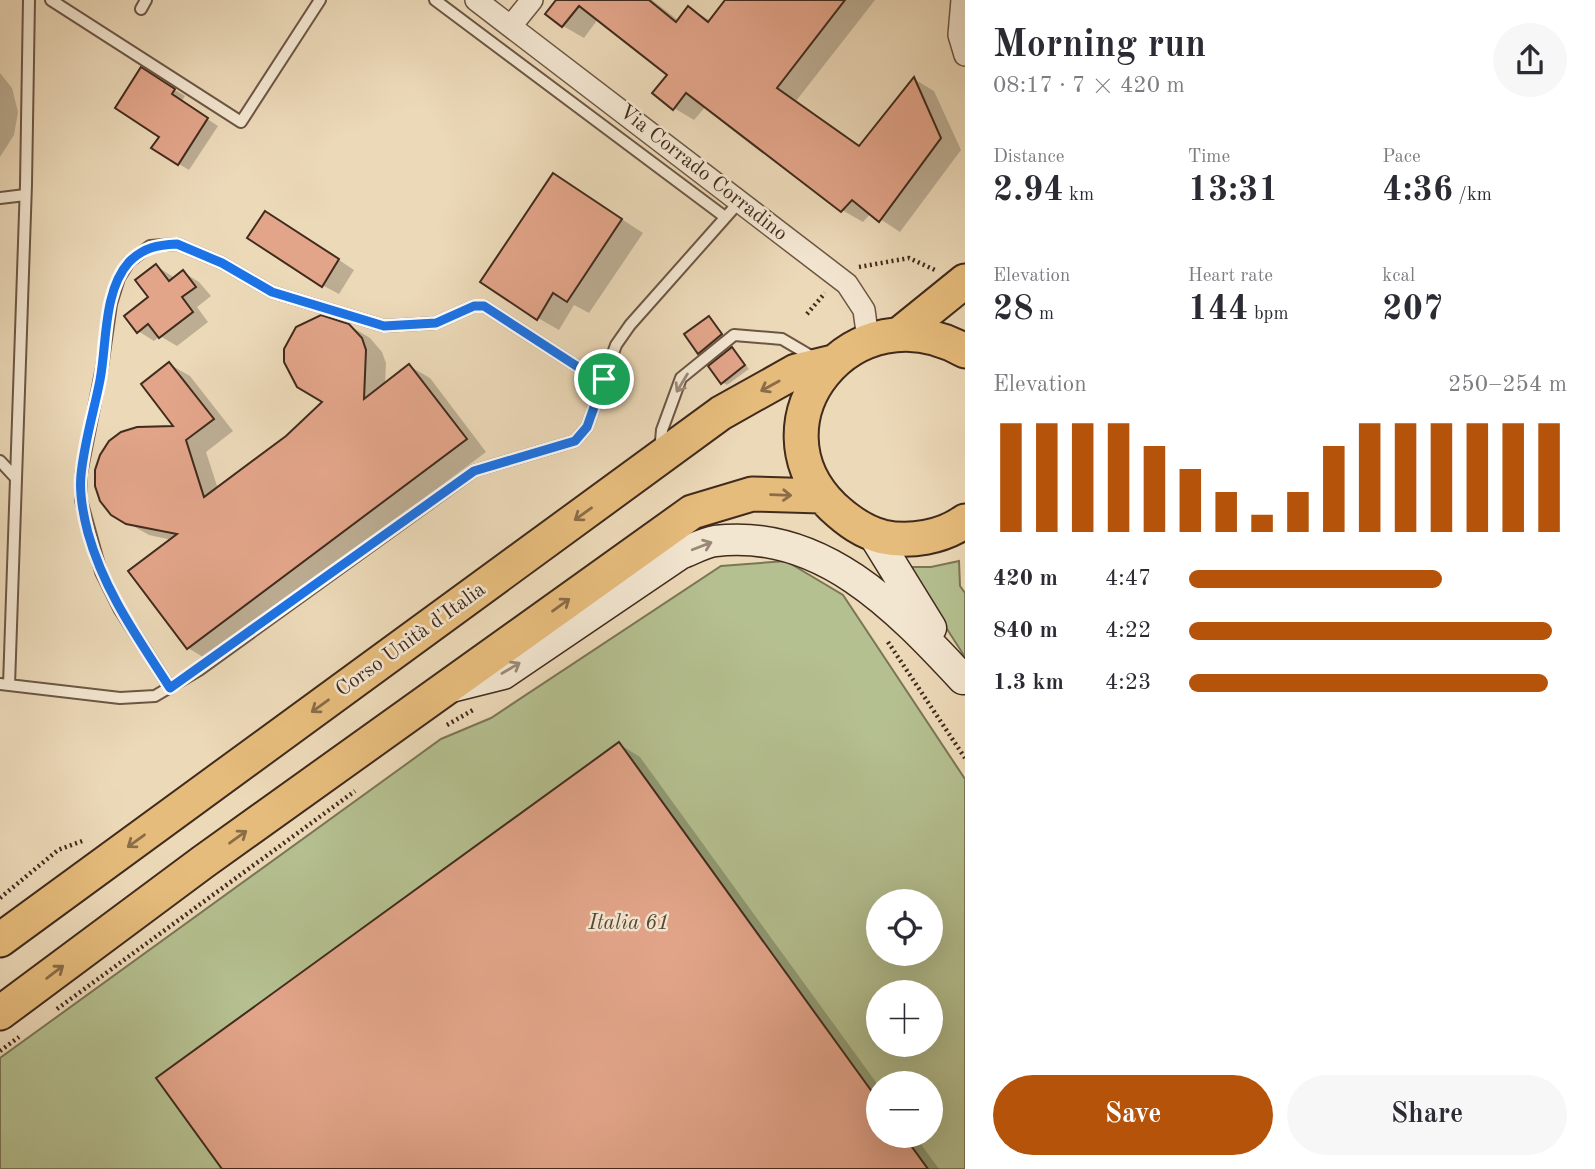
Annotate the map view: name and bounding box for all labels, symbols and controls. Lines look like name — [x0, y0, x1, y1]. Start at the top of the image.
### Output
button: share — [1493, 23, 1567, 97]
text: Morning run — [993, 27, 1206, 65]
text: 08:17 · 7 × 420 m — [993, 74, 1185, 97]
street label: Via Corrado Corradino — [615, 101, 791, 245]
text: Distance — [993, 148, 1065, 167]
text: Time — [1188, 148, 1230, 167]
text: Pace — [1382, 148, 1421, 167]
text: 2.94 — [993, 173, 1064, 208]
text: 13:31 — [1188, 173, 1279, 208]
text: 4:36 — [1382, 173, 1453, 208]
text: km — [1064, 186, 1094, 205]
text: /km — [1453, 186, 1492, 205]
text: Elevation — [993, 267, 1070, 286]
text: Heart rate — [1188, 267, 1273, 286]
text: kcal — [1382, 267, 1415, 286]
text: 28 — [993, 292, 1034, 327]
text: 144 — [1188, 292, 1249, 327]
text: 207 — [1382, 292, 1443, 327]
text: m — [1034, 305, 1054, 324]
text: bpm — [1249, 305, 1289, 324]
pin — [574, 349, 634, 409]
icon: arrive — [585, 360, 623, 398]
one-way arrow — [675, 373, 689, 393]
text: Elevation — [993, 373, 1087, 396]
text: 250–254 m — [1448, 373, 1567, 396]
one-way arrow — [760, 380, 781, 393]
one-way arrow — [769, 488, 792, 501]
one-way arrow — [574, 507, 593, 522]
one-way arrow — [690, 538, 712, 551]
text: 420 m — [993, 567, 1058, 590]
text: 4:47 — [1105, 567, 1151, 590]
street label: Corso Unità d'Italia — [332, 579, 490, 701]
one-way arrow — [551, 598, 570, 613]
text: 840 m — [993, 619, 1058, 642]
text: 4:22 — [1105, 619, 1151, 642]
one-way arrow — [500, 661, 520, 675]
text: 1.3 km — [993, 671, 1064, 694]
text: 4:23 — [1105, 671, 1151, 694]
one-way arrow — [311, 699, 330, 714]
one-way arrow — [228, 830, 247, 844]
one-way arrow — [127, 833, 146, 848]
map controls — [866, 889, 943, 1148]
button: locate — [866, 889, 943, 966]
park label: Italia 61 — [588, 913, 669, 934]
one-way arrow — [45, 965, 64, 979]
button: + — [866, 980, 943, 1057]
button: − — [866, 1071, 943, 1148]
button: Save — [993, 1075, 1273, 1155]
button: Share — [1287, 1075, 1567, 1155]

